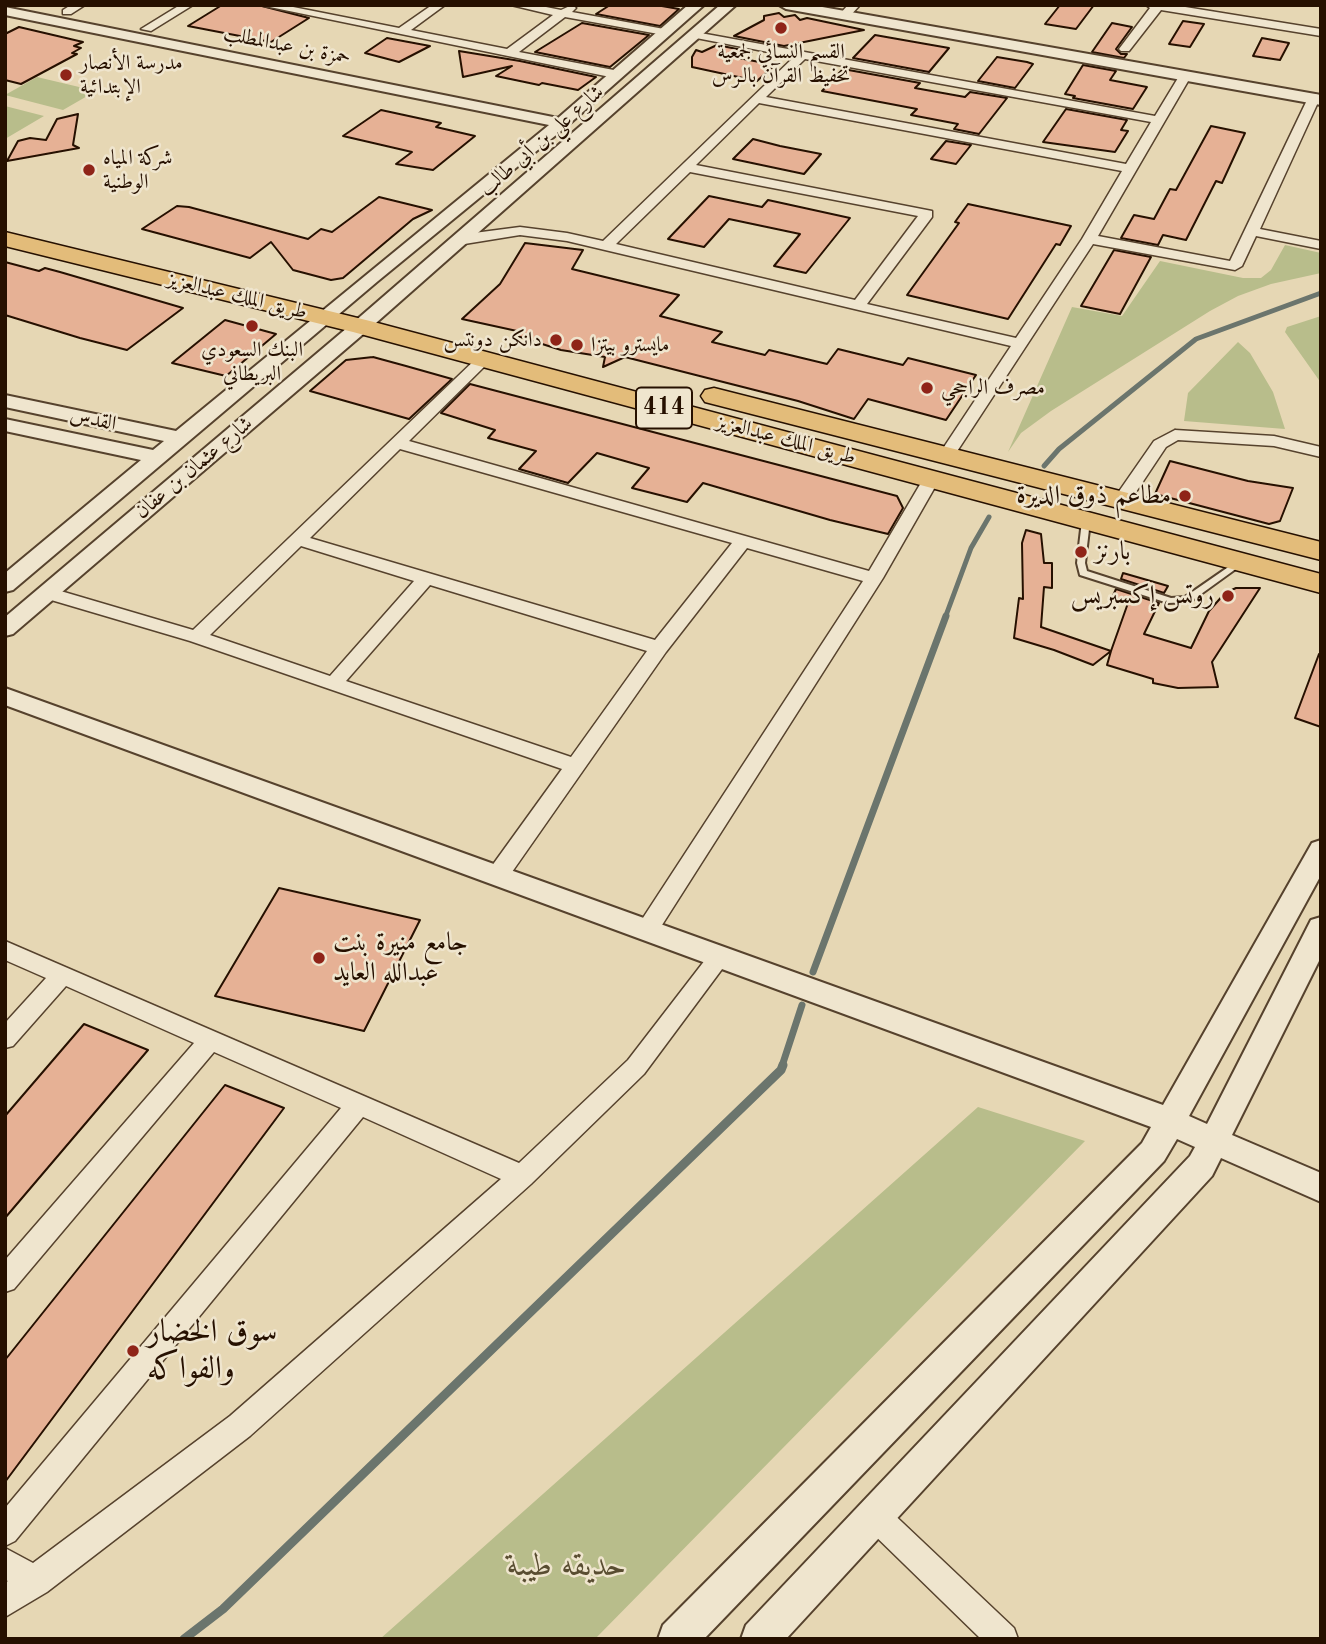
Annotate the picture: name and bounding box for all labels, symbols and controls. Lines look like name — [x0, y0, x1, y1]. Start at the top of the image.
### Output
marker: القسم النسائي لجمعية تحفيظ القرآن بالـرس — [773, 20, 789, 36]
street label: حمزة بن عبدالمطلب — [221, 21, 353, 71]
place label: القسم النسائي لجمعية تحفيظ القرآن بالـرس — [712, 39, 850, 89]
place label: مدرسة الأنصار الإبتدائية — [80, 50, 183, 100]
marker: مدرسة الأنصار الإبتدائية — [58, 67, 74, 83]
street label: شارع علي بن أبي طالب — [474, 80, 610, 202]
place label: شركة المياه الوطنية — [103, 145, 172, 195]
marker: شركة المياه الوطنية — [81, 162, 97, 178]
street label: طريق الملك عبدالعزيز — [164, 266, 310, 326]
marker: البنك السعودي البريطاني — [244, 318, 260, 334]
place label: دانكن دونتس — [444, 327, 542, 353]
marker: دانكن دونتس — [548, 332, 564, 348]
place label: مايسترو بيتزا — [591, 332, 670, 358]
place label: البنك السعودي البريطاني — [201, 337, 303, 387]
marker: مايسترو بيتزا — [569, 337, 585, 353]
place label: مصرف الراجحي — [941, 375, 1045, 401]
marker: مصرف الراجحي — [919, 380, 935, 396]
road number: 414 — [636, 388, 692, 428]
street label: القدس — [67, 403, 119, 437]
street label: طريق الملك عبدالعزيز — [714, 409, 858, 471]
street label: شارع عثمان بن عفان — [130, 411, 258, 525]
place label: مطاعم ذوق الديرة — [1016, 480, 1171, 512]
marker: مطاعم ذوق الديرة — [1177, 488, 1193, 504]
place label: بارنز — [1095, 536, 1130, 568]
marker: بارنز — [1073, 544, 1089, 560]
place label: روتس إكسبريس — [1071, 580, 1214, 612]
marker: روتس إكسبريس — [1220, 588, 1236, 604]
place label: جامع منيرة بنت عبدالله العايد — [333, 927, 468, 988]
marker: جامع منيرة بنت عبدالله العايد — [311, 950, 327, 966]
place label: سوق الخضار والفواكه — [147, 1314, 277, 1389]
marker: سوق الخضار والفواكه — [125, 1343, 141, 1359]
park label: حديقه طيبة — [507, 1548, 627, 1586]

